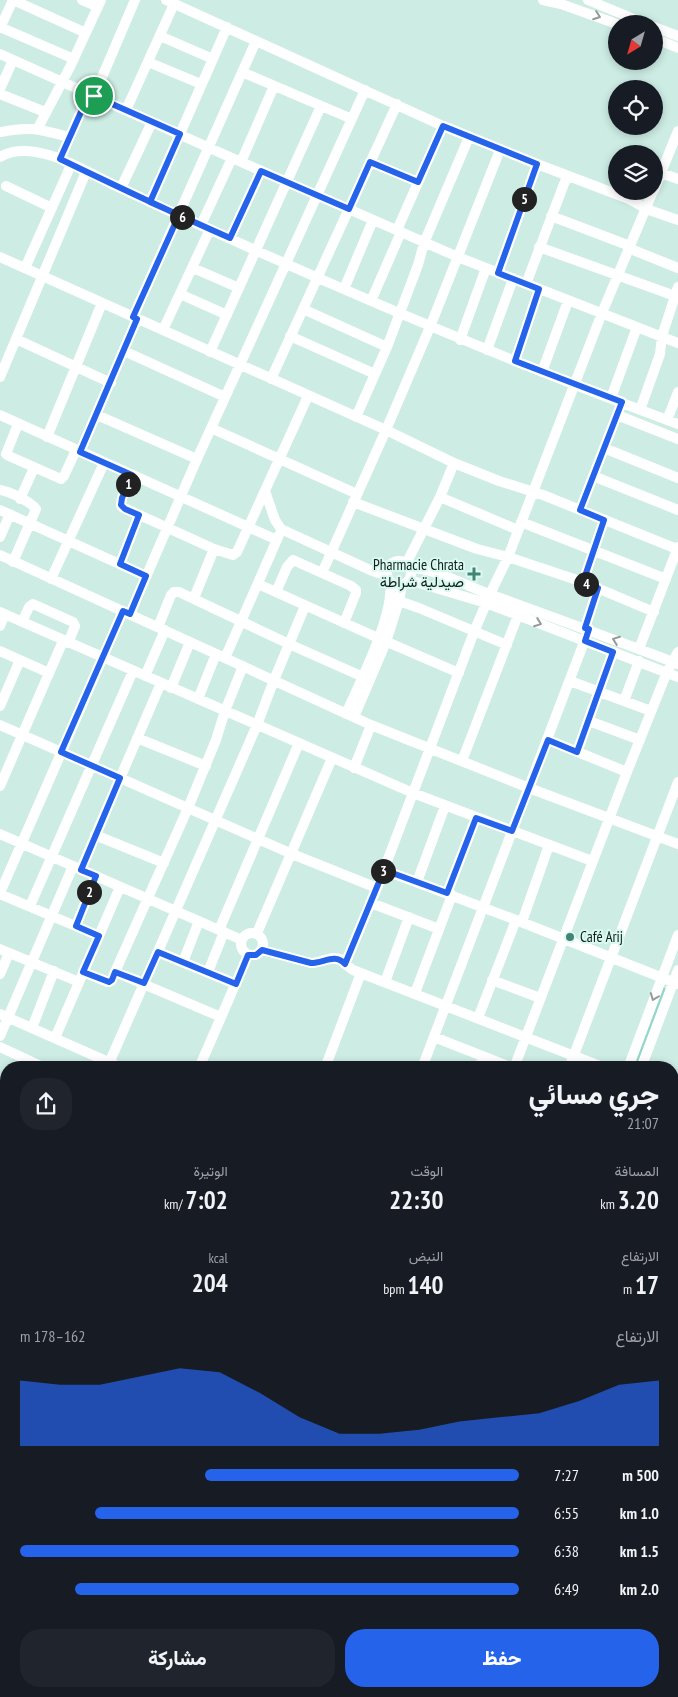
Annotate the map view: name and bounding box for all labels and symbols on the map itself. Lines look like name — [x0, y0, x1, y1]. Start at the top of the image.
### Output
one-way arrow — [592, 10, 600, 20]
north arrow — [608, 15, 662, 70]
pin — [73, 75, 115, 117]
pin: 5 — [512, 186, 536, 212]
pin: 6 — [170, 204, 194, 230]
pin: 1 — [116, 472, 140, 496]
place label: Pharmacie Chrata صيدلية شراطة — [373, 555, 464, 591]
marker: Pharmacie Chrata صيدلية شراطة — [468, 568, 480, 580]
pin: 4 — [574, 572, 598, 596]
one-way arrow — [533, 617, 542, 627]
one-way arrow — [612, 636, 621, 646]
pin: 3 — [370, 858, 396, 884]
pin: 2 — [76, 880, 102, 904]
place label: Café Arij — [580, 927, 623, 946]
marker: Café Arij — [564, 931, 576, 943]
one-way arrow — [650, 992, 660, 1001]

